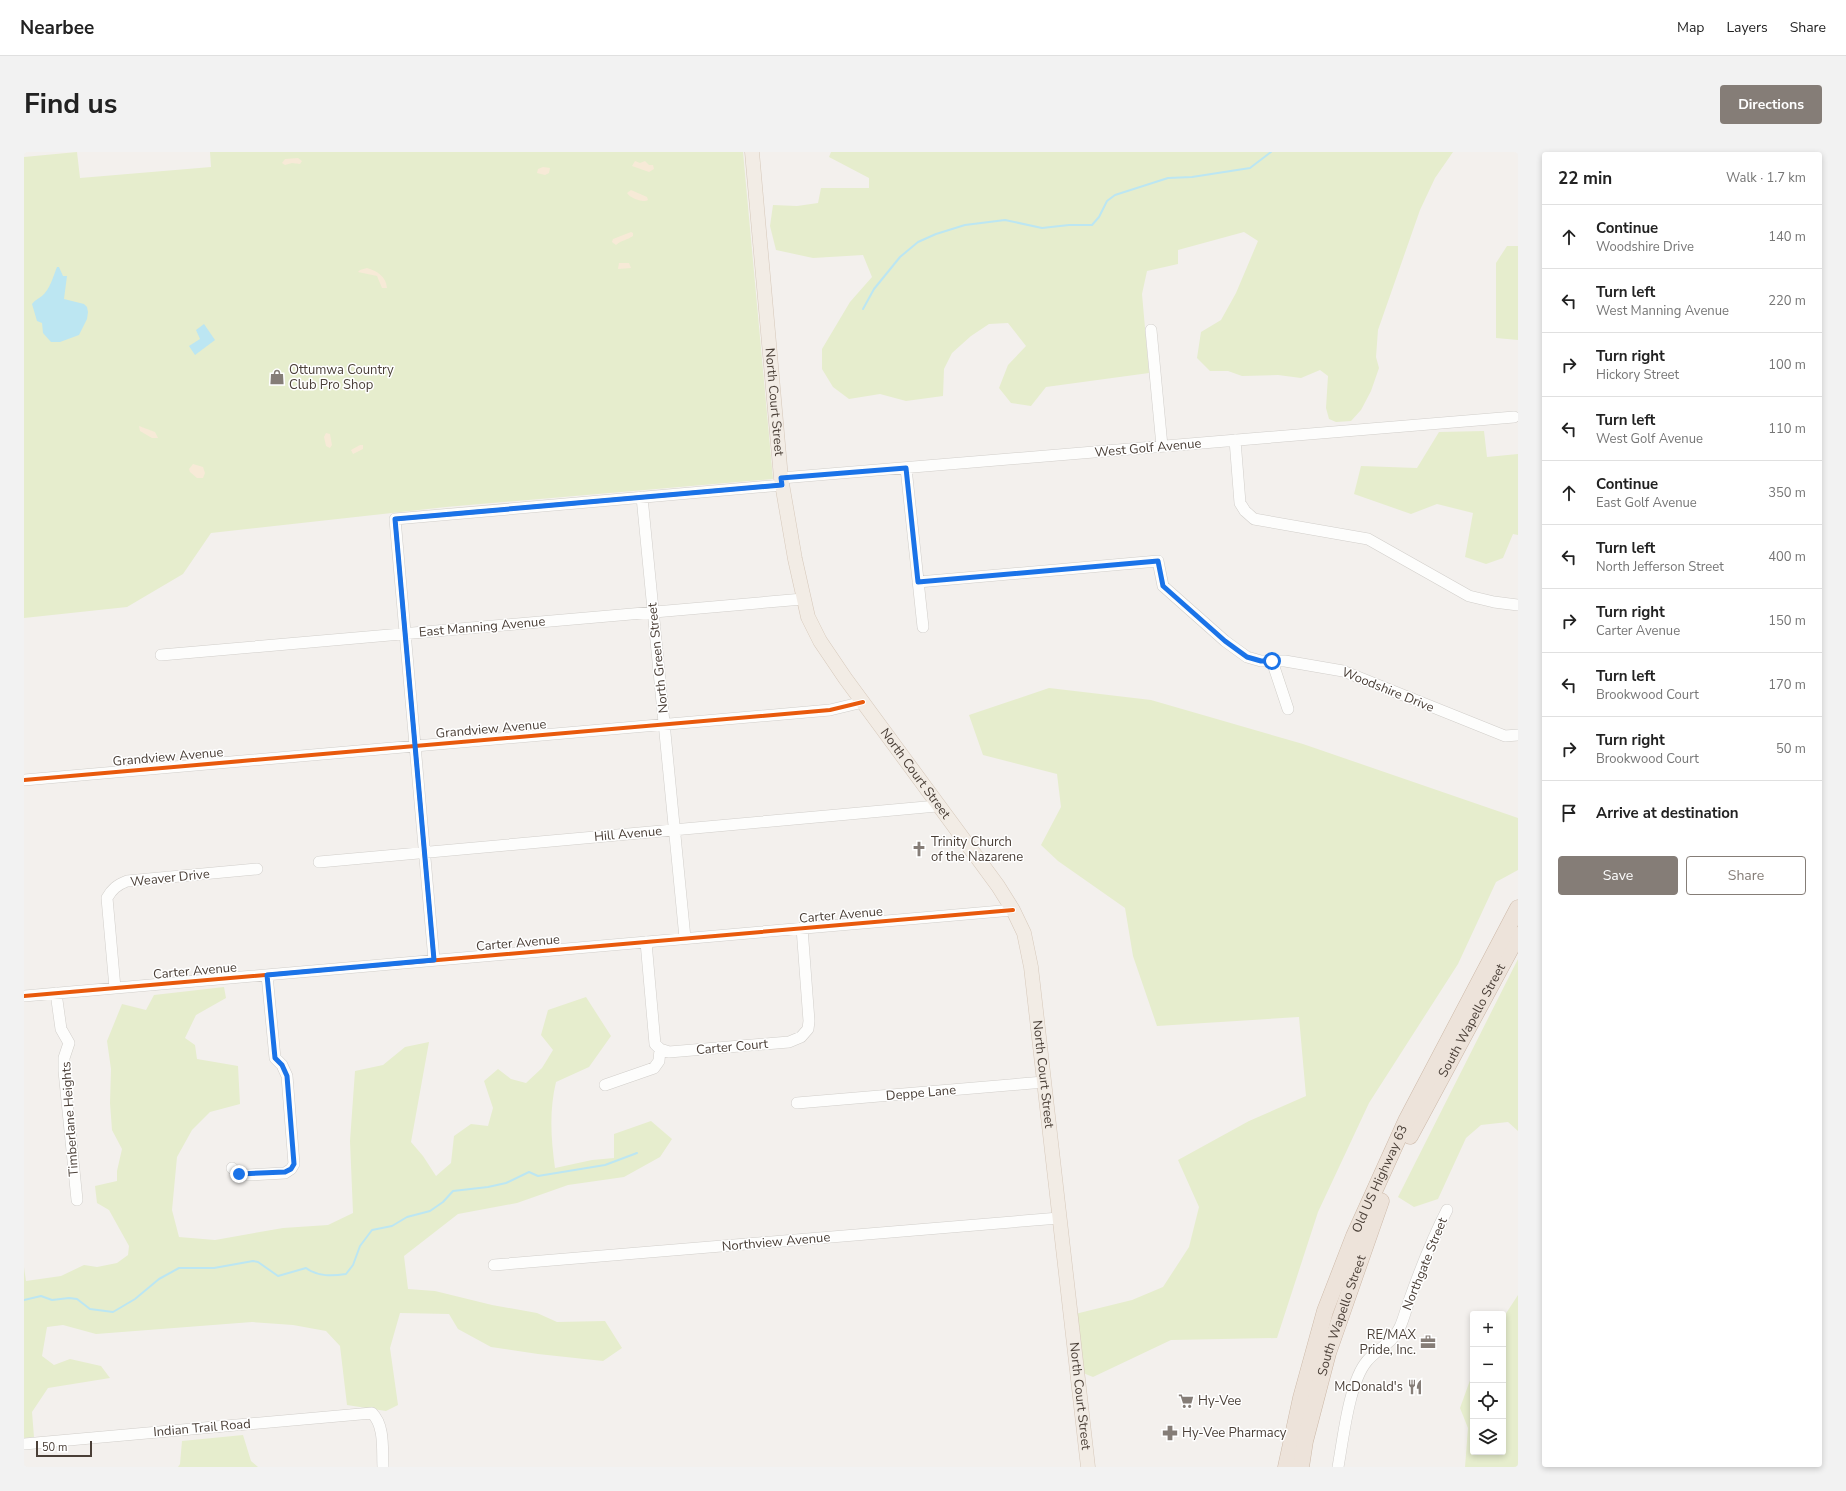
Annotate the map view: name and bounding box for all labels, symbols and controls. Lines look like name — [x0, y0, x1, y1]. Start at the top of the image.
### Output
text: Nearbee — [20, 15, 94, 41]
text: Map — [1677, 18, 1704, 37]
text: Layers — [1726, 18, 1768, 37]
text: Share — [1790, 18, 1826, 37]
text: Find us — [24, 85, 118, 123]
button: Directions — [1720, 85, 1822, 124]
text: 22 min — [1558, 167, 1612, 190]
text: Walk · 1.7 km — [1726, 169, 1806, 187]
text: Continue — [1596, 218, 1658, 238]
icon: ahead — [1558, 226, 1580, 248]
text: 140 m — [1768, 228, 1806, 246]
text: Woodshire Drive — [1596, 238, 1694, 256]
text: Turn left — [1596, 282, 1655, 302]
icon: left — [1558, 290, 1580, 312]
text: 220 m — [1768, 292, 1806, 310]
text: West Manning Avenue — [1596, 302, 1729, 320]
text: Turn right — [1596, 346, 1665, 366]
street label: North Court Street — [760, 347, 788, 457]
icon: right — [1558, 354, 1580, 376]
text: 100 m — [1768, 356, 1806, 374]
place label: Ottumwa Country Club Pro Shop — [289, 361, 394, 394]
text: Hickory Street — [1596, 366, 1679, 384]
shop icon: Ottumwa Country Club Pro Shop — [268, 368, 286, 386]
text: Turn left — [1596, 410, 1655, 430]
icon: left — [1558, 418, 1580, 440]
text: 110 m — [1768, 420, 1806, 438]
text: West Golf Avenue — [1596, 430, 1703, 448]
street label: West Golf Avenue — [1094, 434, 1202, 462]
text: Continue — [1596, 474, 1658, 494]
icon: ahead — [1558, 482, 1580, 504]
text: 350 m — [1768, 484, 1806, 502]
text: East Golf Avenue — [1596, 494, 1697, 512]
text: Turn left — [1596, 538, 1655, 558]
icon: left — [1558, 546, 1580, 568]
text: 400 m — [1768, 548, 1806, 566]
text: North Jefferson Street — [1596, 558, 1724, 576]
street label: North Green Street — [643, 601, 673, 714]
text: Turn right — [1596, 602, 1665, 622]
icon: right — [1558, 610, 1580, 632]
text: 150 m — [1768, 612, 1806, 630]
street label: East Manning Avenue — [418, 613, 546, 641]
text: Carter Avenue — [1596, 622, 1680, 640]
route start — [1263, 652, 1281, 670]
street label: Woodshire Drive — [1339, 663, 1437, 717]
text: Turn left — [1596, 666, 1655, 686]
icon: left — [1558, 674, 1580, 696]
text: 170 m — [1768, 676, 1806, 694]
text: Brookwood Court — [1596, 686, 1699, 704]
street label: Grandview Avenue — [435, 715, 547, 743]
street label: North Court Street — [876, 725, 955, 823]
text: Turn right — [1596, 730, 1665, 750]
icon: right — [1558, 738, 1580, 760]
text: 50 m — [1776, 740, 1806, 758]
street label: Grandview Avenue — [112, 743, 224, 771]
text: Brookwood Court — [1596, 750, 1699, 768]
icon: arrive — [1558, 802, 1580, 824]
text: Arrive at destination — [1596, 803, 1739, 823]
street label: Hill Avenue — [593, 822, 663, 846]
place label: Trinity Church of the Nazarene — [931, 833, 1023, 866]
church icon: Trinity Church of the Nazarene — [910, 840, 928, 858]
button: Save — [1558, 856, 1678, 895]
button: Share — [1686, 856, 1806, 895]
street label: Weaver Drive — [129, 865, 211, 891]
street label: Carter Avenue — [798, 902, 884, 928]
street label: Carter Avenue — [475, 930, 561, 956]
street label: Carter Avenue — [152, 958, 238, 984]
street label: South Wapello Street — [1434, 960, 1510, 1081]
street label: North Court Street — [1028, 1019, 1058, 1129]
street label: Carter Court — [695, 1035, 769, 1059]
street label: Timberlane Heights — [57, 1061, 83, 1177]
street label: Deppe Lane — [885, 1081, 957, 1105]
street label: Old US Highway 63 — [1348, 1122, 1412, 1236]
route end — [230, 1165, 248, 1183]
street label: Northgate Street — [1398, 1215, 1452, 1313]
street label: Northview Avenue — [721, 1228, 831, 1256]
street label: South Wapello Street — [1313, 1252, 1371, 1378]
map controls — [1470, 1311, 1506, 1455]
button: + — [1470, 1311, 1506, 1347]
place label: RE/MAX Pride, Inc. — [1360, 1326, 1417, 1359]
office icon: RE/MAX Pride, Inc. — [1419, 1333, 1437, 1351]
street label: North Court Street — [1065, 1341, 1095, 1451]
button: − — [1470, 1347, 1506, 1383]
place label: McDonald's — [1334, 1378, 1403, 1396]
restaurant icon: McDonald's — [1406, 1378, 1424, 1396]
button: locate — [1470, 1383, 1506, 1419]
supermarket icon: Hy-Vee — [1177, 1392, 1195, 1410]
place label: Hy-Vee — [1198, 1392, 1241, 1410]
street label: Indian Trail Road — [153, 1415, 251, 1441]
button: layers — [1470, 1419, 1506, 1455]
pharmacy icon: Hy-Vee Pharmacy — [1161, 1424, 1179, 1442]
place label: Hy-Vee Pharmacy — [1182, 1424, 1287, 1442]
scale bar — [36, 1439, 92, 1458]
text: 50 m — [42, 1440, 67, 1455]

